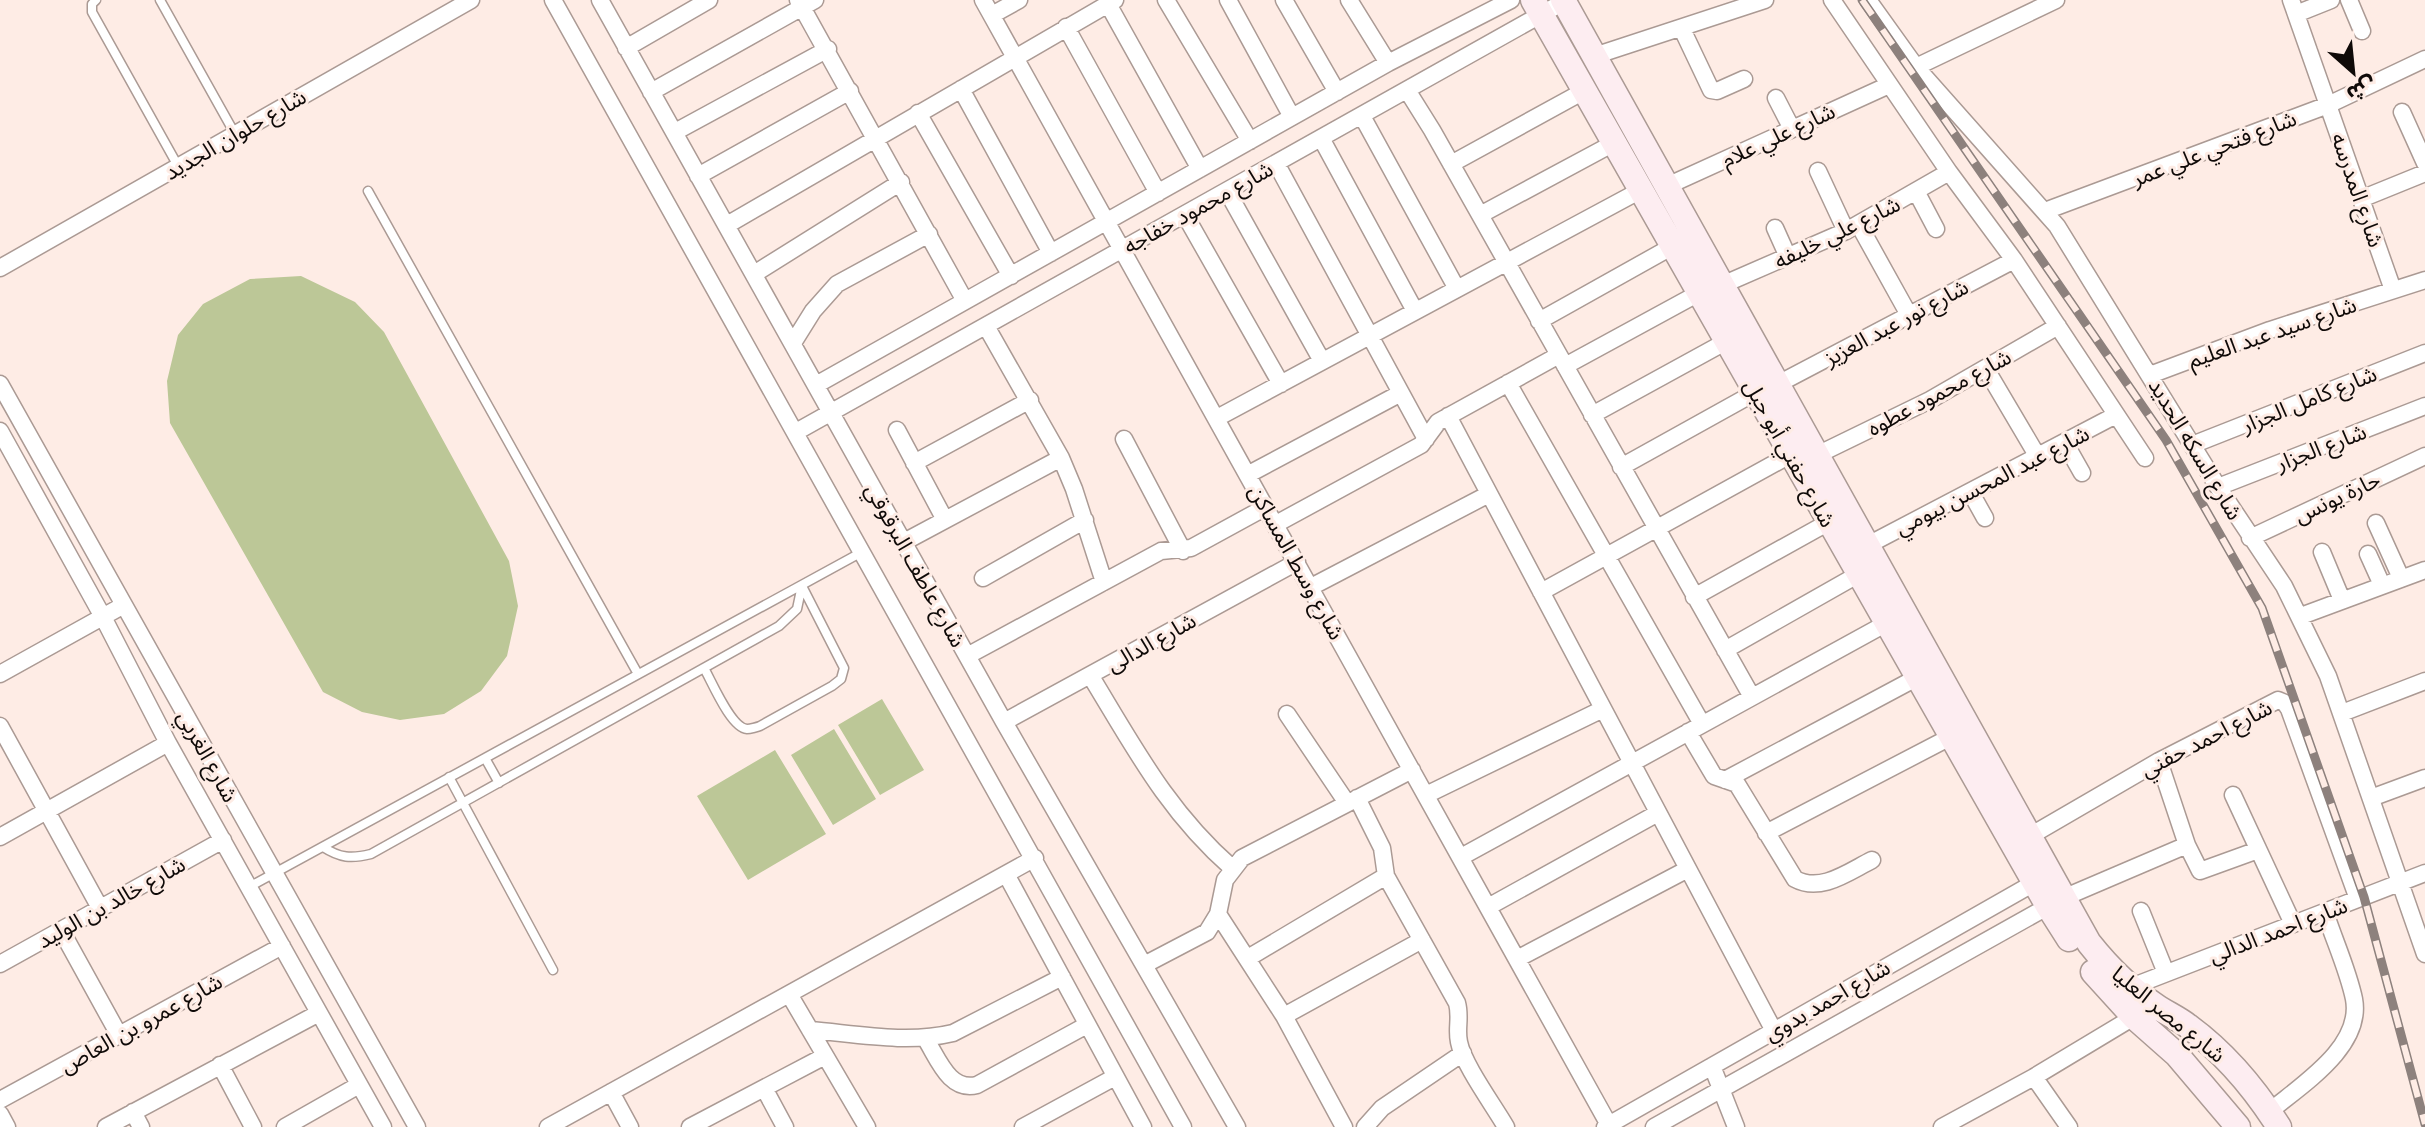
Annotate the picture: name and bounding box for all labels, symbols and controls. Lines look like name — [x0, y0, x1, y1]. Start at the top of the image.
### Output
north arrow — [2313, 32, 2393, 112]
text: ش — [2343, 71, 2382, 109]
street label: شارع حلوان الجديد — [159, 82, 312, 188]
street label: شارع علي علام — [1717, 96, 1841, 176]
street label: شارع فتحي علي عمر — [2127, 104, 2301, 196]
street label: شارع المدرسه — [2323, 129, 2391, 252]
street label: شارع محمود خفاجه — [1118, 154, 1279, 262]
street label: شارع علي خليفه — [1769, 189, 1906, 277]
street label: شارع نور عبد العزيز — [1818, 272, 1975, 375]
street label: شارع سيد عبد العليم — [2184, 290, 2361, 377]
street label: شارع محمود عطوه — [1862, 342, 2017, 444]
street label: شارع كامل الجزار — [2236, 359, 2382, 442]
street label: شارع السكه الحديد — [2140, 373, 2249, 526]
street label: شارع حفني أبو جبل — [1735, 374, 1842, 533]
street label: شارع الجزار — [2271, 417, 2371, 480]
street label: شارع عبد المحسن بيومي — [1890, 419, 2095, 544]
street label: حارة يونس — [2289, 465, 2385, 529]
street label: شارع عاطف البرقوقي — [857, 478, 973, 653]
street label: شارع وسط المساكن — [1240, 479, 1351, 646]
street label: شارع الدالى — [1101, 606, 1202, 681]
street label: شارع احمد حفني — [2135, 693, 2278, 786]
street label: شارع الغربي — [169, 705, 245, 808]
street label: شارع خالد بن الوليد — [32, 850, 191, 957]
street label: شارع احمد الدالي — [2205, 891, 2352, 972]
street label: شارع احمد بدوي — [1759, 953, 1896, 1050]
street label: شارع مصر العليا — [2104, 959, 2232, 1071]
street label: شارع عمرو بن العاص — [55, 967, 229, 1082]

